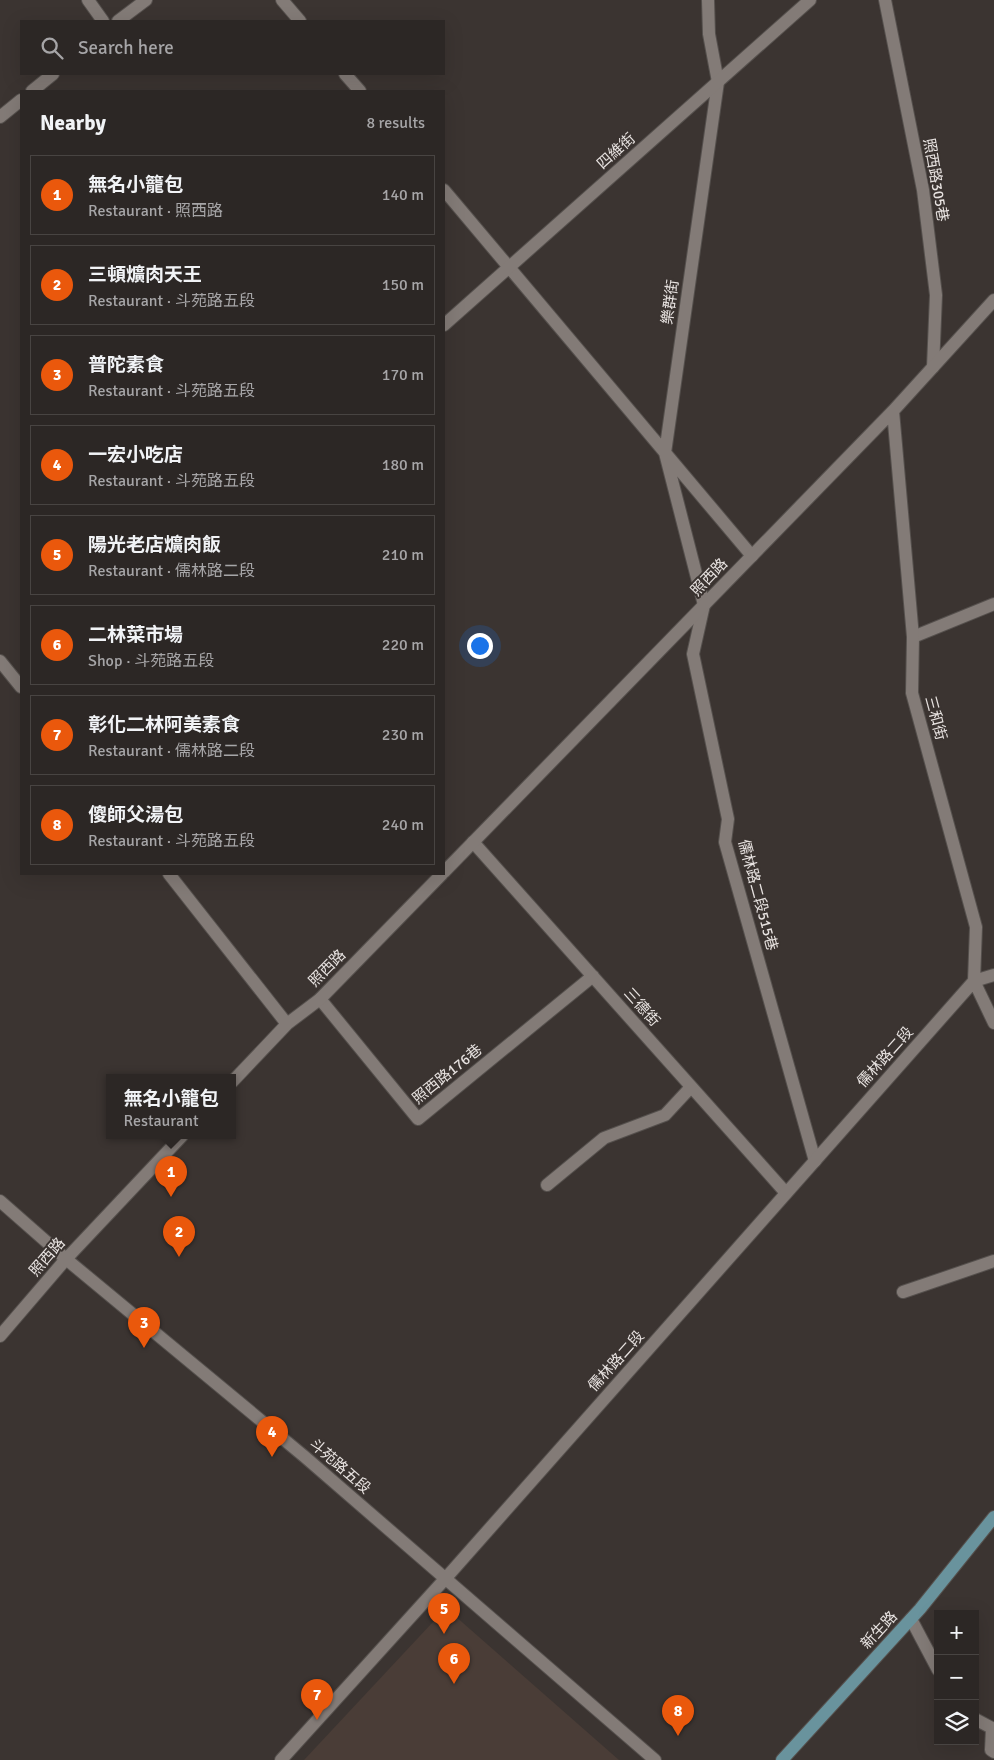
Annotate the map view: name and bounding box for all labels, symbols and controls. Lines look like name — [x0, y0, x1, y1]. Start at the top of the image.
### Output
search box — [20, 20, 445, 75]
icon: search — [38, 34, 66, 62]
text: Search here — [78, 36, 174, 60]
text: Nearby — [40, 110, 106, 136]
text: 8 results — [366, 113, 425, 133]
street label: 四維街 — [593, 129, 639, 173]
street label: 照西路305巷 — [920, 137, 952, 223]
text: 無名小籠包 — [88, 173, 183, 197]
text: 1 — [53, 185, 61, 205]
text: 140 m — [382, 185, 424, 205]
text: Restaurant · 照西路 — [88, 201, 223, 221]
text: 三頓爌肉天王 — [88, 263, 202, 287]
text: 2 — [53, 275, 61, 295]
text: 150 m — [382, 275, 424, 295]
street label: 樂群街 — [658, 278, 682, 326]
text: Restaurant · 斗苑路五段 — [88, 291, 255, 311]
text: 普陀素食 — [88, 353, 164, 377]
text: 3 — [53, 365, 61, 385]
text: 170 m — [382, 365, 424, 385]
text: Restaurant · 斗苑路五段 — [88, 381, 255, 401]
text: 一宏小吃店 — [88, 443, 183, 467]
text: 4 — [53, 455, 61, 475]
text: 180 m — [382, 455, 424, 475]
text: Restaurant · 斗苑路五段 — [88, 471, 255, 491]
text: 陽光老店爌肉飯 — [88, 533, 221, 557]
text: 5 — [53, 545, 61, 565]
text: 210 m — [382, 545, 424, 565]
street label: 照西路 — [687, 555, 731, 599]
text: Restaurant · 儒林路二段 — [88, 561, 255, 581]
text: 二林菜市場 — [88, 623, 183, 647]
your location — [467, 633, 493, 659]
text: 6 — [53, 635, 61, 655]
text: 220 m — [382, 635, 424, 655]
text: Shop · 斗苑路五段 — [88, 651, 214, 671]
street label: 三和街 — [921, 694, 951, 742]
text: 彰化二林阿美素食 — [88, 713, 240, 737]
text: 7 — [53, 725, 61, 745]
text: 230 m — [382, 725, 424, 745]
text: Restaurant · 儒林路二段 — [88, 741, 255, 761]
text: 傻師父湯包 — [88, 803, 183, 827]
text: 8 — [53, 815, 61, 835]
text: 240 m — [382, 815, 424, 835]
text: Restaurant · 斗苑路五段 — [88, 831, 255, 851]
street label: 儒林路二段515巷 — [735, 837, 781, 953]
street label: 照西路 — [305, 946, 349, 990]
street label: 三德街 — [620, 984, 664, 1030]
street label: 儒林路二段 — [853, 1023, 917, 1091]
street label: 照西路176巷 — [409, 1040, 485, 1108]
popup — [106, 1074, 236, 1139]
text: 無名小籠包 — [123, 1087, 219, 1111]
text: Restaurant — [123, 1111, 199, 1131]
pin: 1 — [155, 1156, 187, 1197]
pin: 2 — [163, 1216, 195, 1257]
street label: 照西路 — [25, 1234, 69, 1280]
pin: 3 — [128, 1307, 160, 1348]
street label: 儒林路二段 — [584, 1327, 648, 1395]
pin: 4 — [256, 1416, 288, 1457]
street label: 斗苑路五段 — [306, 1435, 374, 1497]
pin: 5 — [428, 1593, 460, 1634]
street label: 新生路 — [857, 1607, 901, 1653]
map controls — [934, 1610, 979, 1745]
button: + — [934, 1610, 979, 1655]
pin: 6 — [438, 1643, 470, 1684]
button: − — [934, 1655, 979, 1700]
pin: 7 — [301, 1679, 333, 1720]
pin: 8 — [662, 1695, 694, 1736]
button: layers — [934, 1700, 979, 1745]

